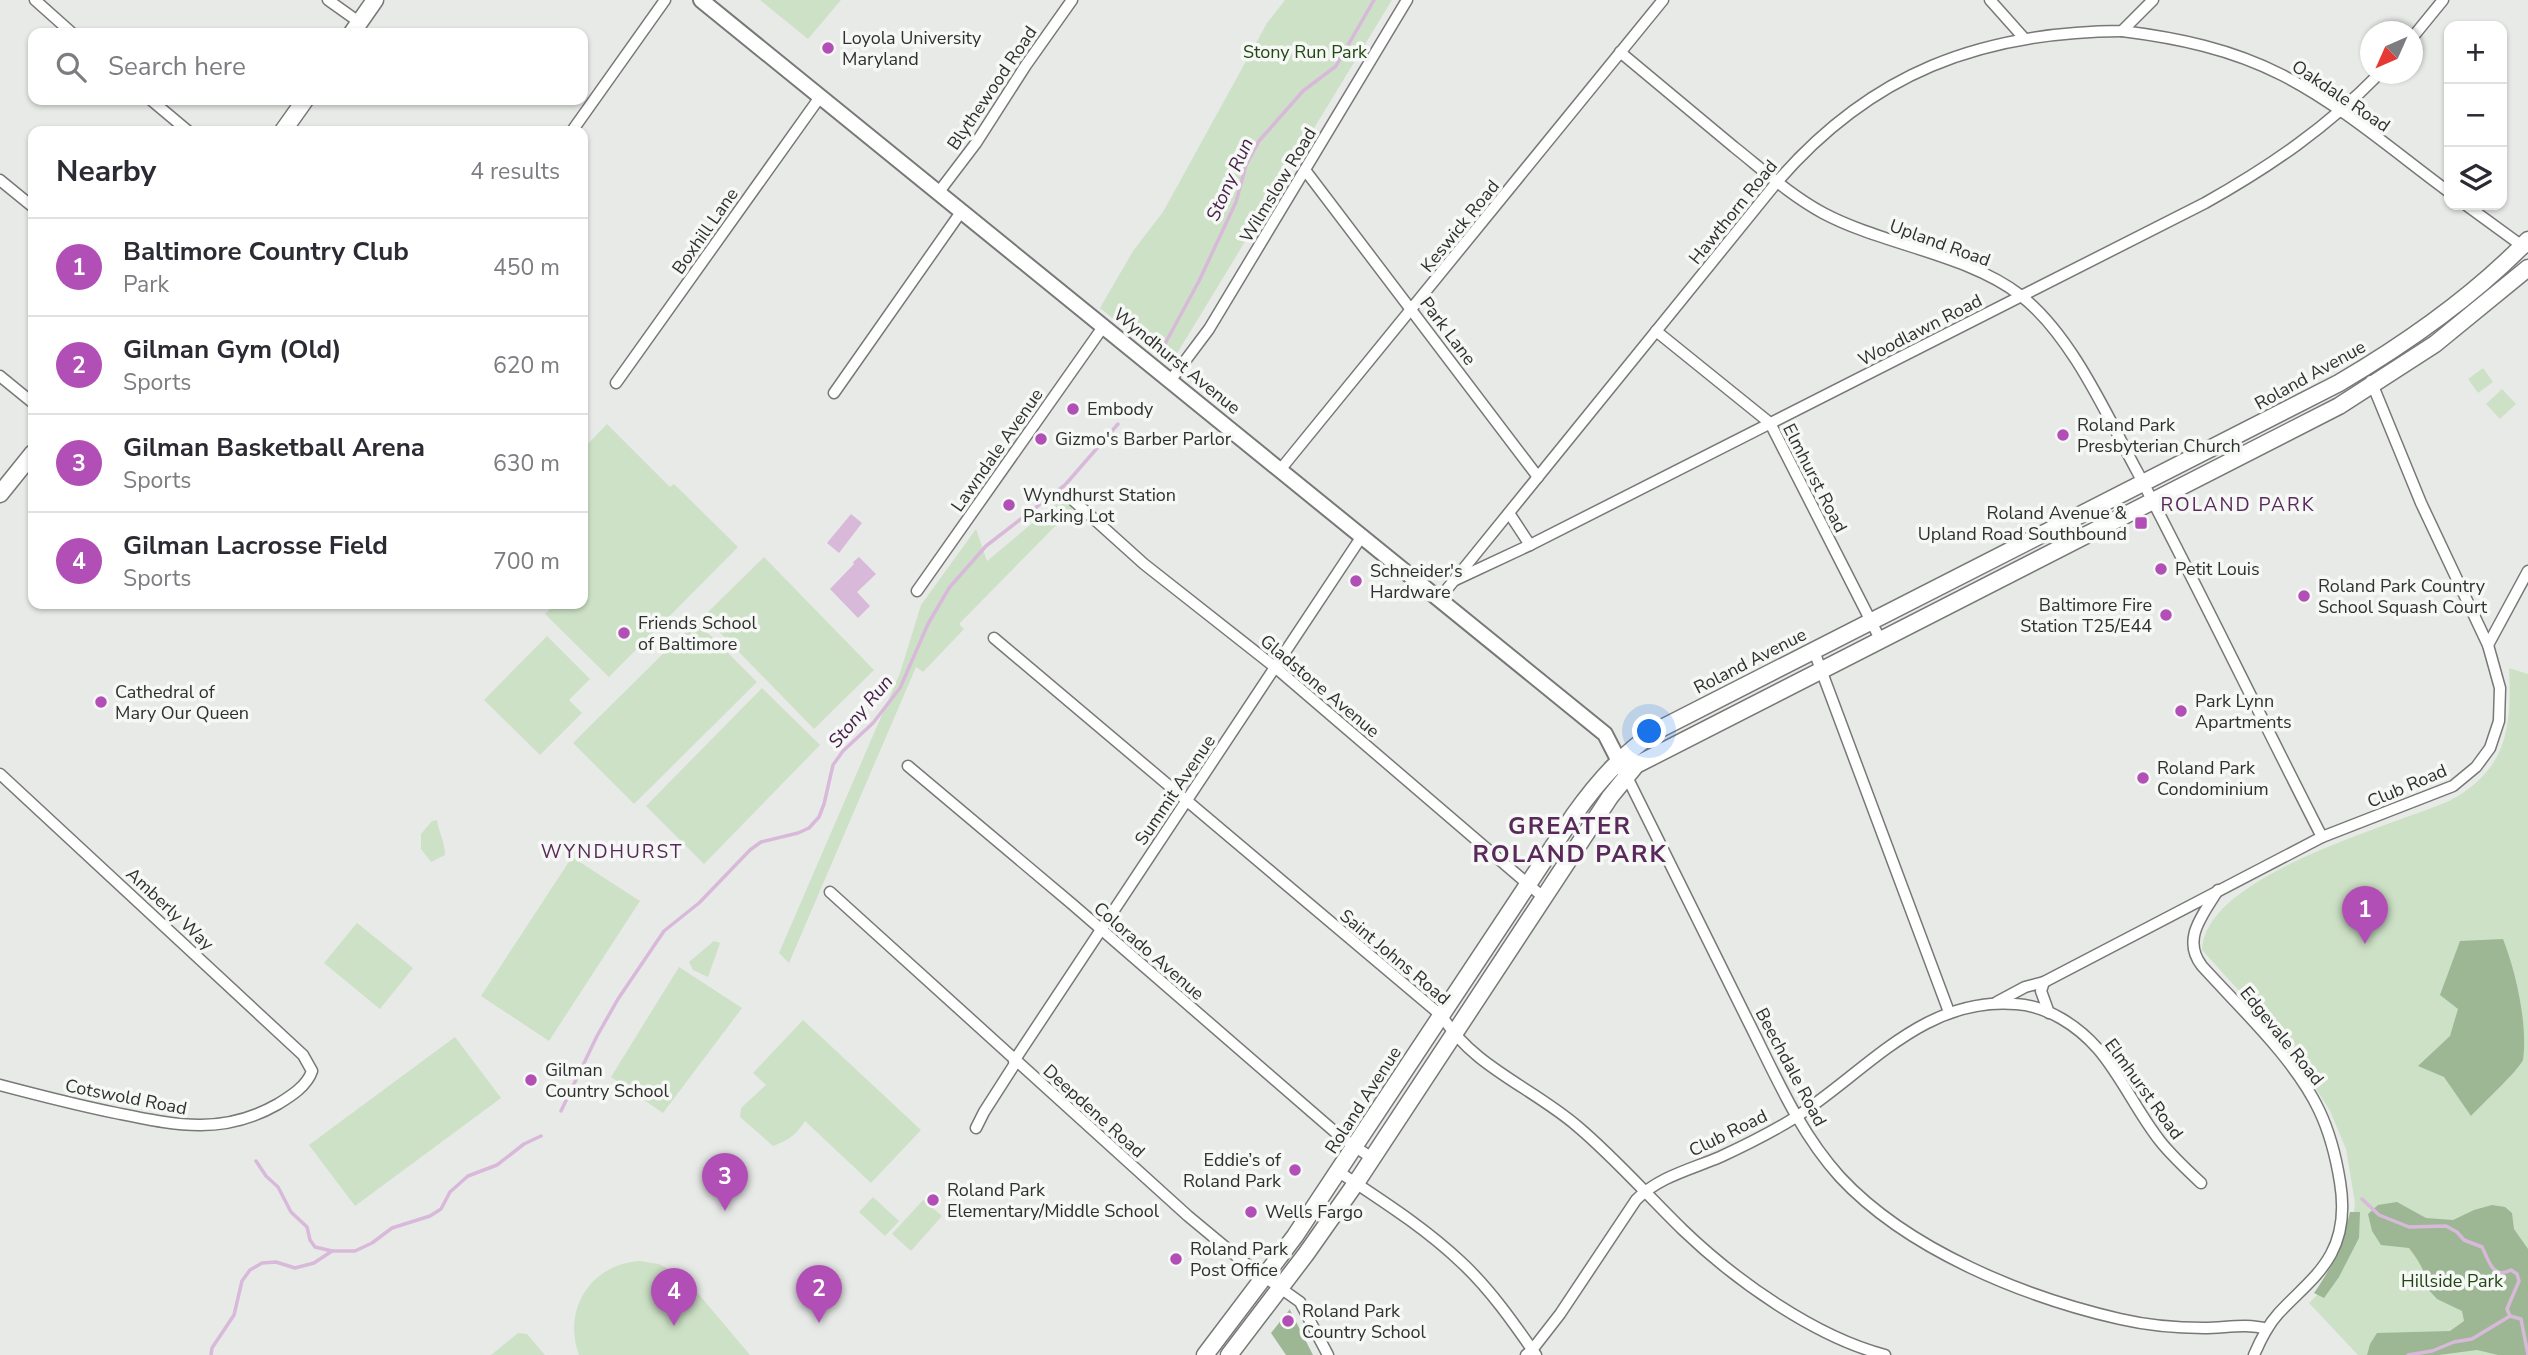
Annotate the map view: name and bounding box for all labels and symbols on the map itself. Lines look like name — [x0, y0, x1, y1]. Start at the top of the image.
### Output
street label: Blythewood Road — [942, 21, 1042, 155]
north arrow — [2360, 21, 2423, 84]
place label: Loyola University Maryland — [842, 26, 982, 71]
marker: Loyola University Maryland — [820, 40, 836, 56]
park label: Stony Run Park — [1243, 40, 1368, 64]
street label: Oakdale Road — [2287, 54, 2395, 138]
street label: Wilmslow Road — [1234, 123, 1322, 247]
water label: Stony Run — [1200, 134, 1260, 225]
street label: Hawthorn Road — [1683, 155, 1783, 269]
street label: Keswick Road — [1415, 175, 1505, 277]
street label: Boxhill Lane — [666, 183, 744, 279]
street label: Upland Road — [1886, 214, 1994, 272]
street label: Woodlawn Road — [1854, 288, 1986, 372]
street label: Park Lane — [1414, 292, 1482, 370]
street label: Wyndhurst Avenue — [1109, 302, 1245, 420]
street label: Roland Avenue — [2250, 335, 2370, 415]
street label: Lawndale Avenue — [945, 384, 1049, 516]
place label: Embody — [1087, 397, 1154, 421]
marker: Embody — [1065, 401, 1081, 417]
place label: Roland Park Presbyterian Church — [2077, 413, 2241, 458]
street label: Elmhurst Road — [1777, 419, 1853, 537]
place label: Gizmo's Barber Parlor — [1055, 427, 1232, 451]
marker: Roland Park Presbyterian Church — [2055, 427, 2071, 443]
marker: Gizmo's Barber Parlor — [1033, 431, 1049, 447]
place label: Wyndhurst Station Parking Lot — [1023, 483, 1176, 528]
district label: ROLAND PARK — [2160, 492, 2316, 518]
marker: Wyndhurst Station Parking Lot — [1001, 497, 1017, 513]
place label: Roland Avenue & Upland Road Southbound — [1918, 501, 2128, 546]
marker: Roland Avenue & Upland Road Southbound — [2133, 515, 2149, 531]
place label: Petit Louis — [2175, 557, 2260, 581]
place label: Schneider's Hardware — [1370, 559, 1463, 604]
marker: Petit Louis — [2153, 561, 2169, 577]
marker: Schneider's Hardware — [1348, 573, 1364, 589]
place label: Roland Park Country School Squash Court — [2318, 574, 2488, 619]
marker: Roland Park Country School Squash Court — [2296, 588, 2312, 604]
place label: Baltimore Fire Station T25/E44 — [2020, 593, 2152, 638]
marker: Baltimore Fire Station T25/E44 — [2158, 607, 2174, 623]
place label: Friends School of Baltimore — [638, 611, 758, 656]
street label: Roland Avenue — [1690, 622, 1810, 700]
marker: Friends School of Baltimore — [616, 625, 632, 641]
street label: Gladstone Avenue — [1255, 629, 1385, 743]
water label: Stony Run — [822, 669, 899, 754]
place label: Cathedral of Mary Our Queen — [115, 680, 249, 725]
place label: Park Lynn Apartments — [2195, 689, 2292, 734]
marker: Cathedral of Mary Our Queen — [93, 694, 109, 710]
marker: Park Lynn Apartments — [2173, 703, 2189, 719]
your location — [1632, 714, 1666, 748]
street label: Summit Avenue — [1129, 730, 1221, 850]
place label: Roland Park Condominium — [2157, 756, 2269, 801]
street label: Club Road — [2363, 758, 2451, 814]
marker: Roland Park Condominium — [2135, 770, 2151, 786]
district label: GREATER ROLAND PARK — [1472, 810, 1668, 870]
district label: WYNDHURST — [541, 839, 683, 865]
street label: Amberly Way — [121, 862, 220, 956]
pin: 1 — [2342, 886, 2388, 944]
street label: Colorado Avenue — [1089, 896, 1209, 1006]
street label: Saint Johns Road — [1335, 904, 1455, 1010]
street label: Edgevale Road — [2235, 981, 2329, 1091]
street label: Beechdale Road — [1750, 1003, 1832, 1131]
street label: Elmhurst Road — [2099, 1034, 2189, 1144]
street label: Roland Avenue — [1319, 1042, 1407, 1158]
place label: Gilman Country School — [545, 1058, 670, 1103]
street label: Deepdene Road — [1038, 1059, 1150, 1163]
marker: Gilman Country School — [523, 1072, 539, 1088]
street label: Cotswold Road — [63, 1073, 189, 1121]
street label: Club Road — [1685, 1104, 1771, 1162]
place label: Eddie’s of Roland Park — [1183, 1148, 1282, 1193]
pin: 3 — [702, 1153, 748, 1211]
marker: Eddie’s of Roland Park — [1287, 1162, 1303, 1178]
place label: Roland Park Elementary/Middle School — [947, 1178, 1160, 1223]
marker: Roland Park Elementary/Middle School — [925, 1192, 941, 1208]
place label: Wells Fargo — [1265, 1200, 1363, 1224]
marker: Wells Fargo — [1243, 1204, 1259, 1220]
place label: Roland Park Post Office — [1190, 1237, 1289, 1282]
marker: Roland Park Post Office — [1168, 1251, 1184, 1267]
pin: 2 — [796, 1265, 842, 1323]
pin: 4 — [651, 1268, 697, 1326]
park label: Hillside Park — [2401, 1269, 2504, 1293]
place label: Roland Park Country School — [1302, 1299, 1427, 1344]
marker: Roland Park Country School — [1280, 1313, 1296, 1329]

